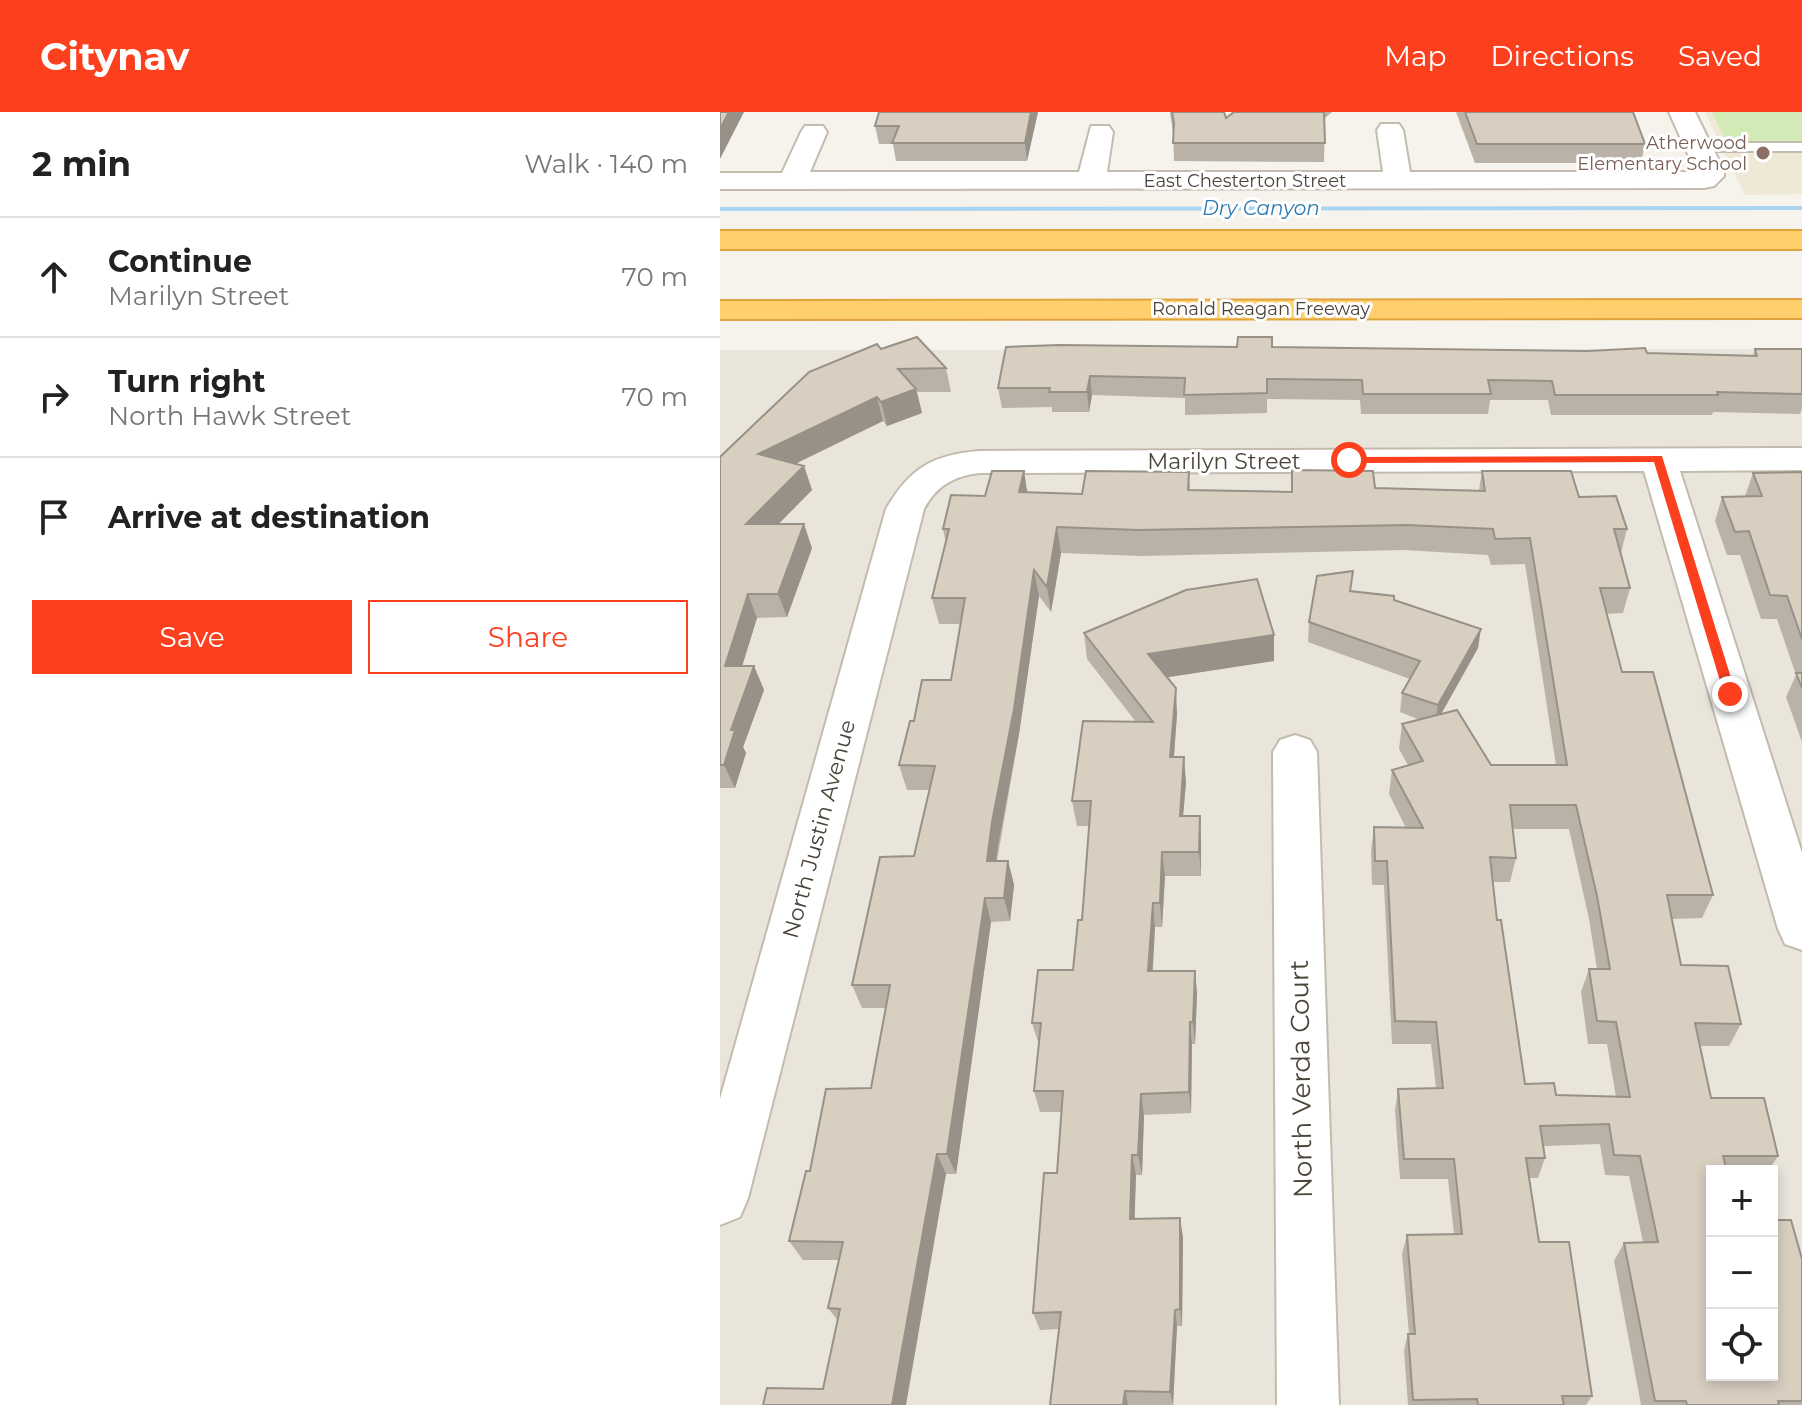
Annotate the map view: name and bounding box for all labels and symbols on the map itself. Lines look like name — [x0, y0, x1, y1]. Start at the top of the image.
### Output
place label: Atherwood Elementary School — [1577, 132, 1747, 175]
marker: Atherwood Elementary School — [1754, 144, 1772, 162]
street label: East Chesterton Street — [1144, 170, 1346, 192]
water label: Dry Canyon — [1202, 196, 1320, 220]
street label: Ronald Reagan Freeway — [1152, 298, 1370, 320]
route start — [1331, 442, 1367, 478]
street label: Marilyn Street — [1147, 448, 1301, 475]
route end — [1712, 676, 1748, 712]
street label: North Justin Avenue — [777, 717, 861, 941]
street label: North Verda Court — [1283, 959, 1319, 1199]

